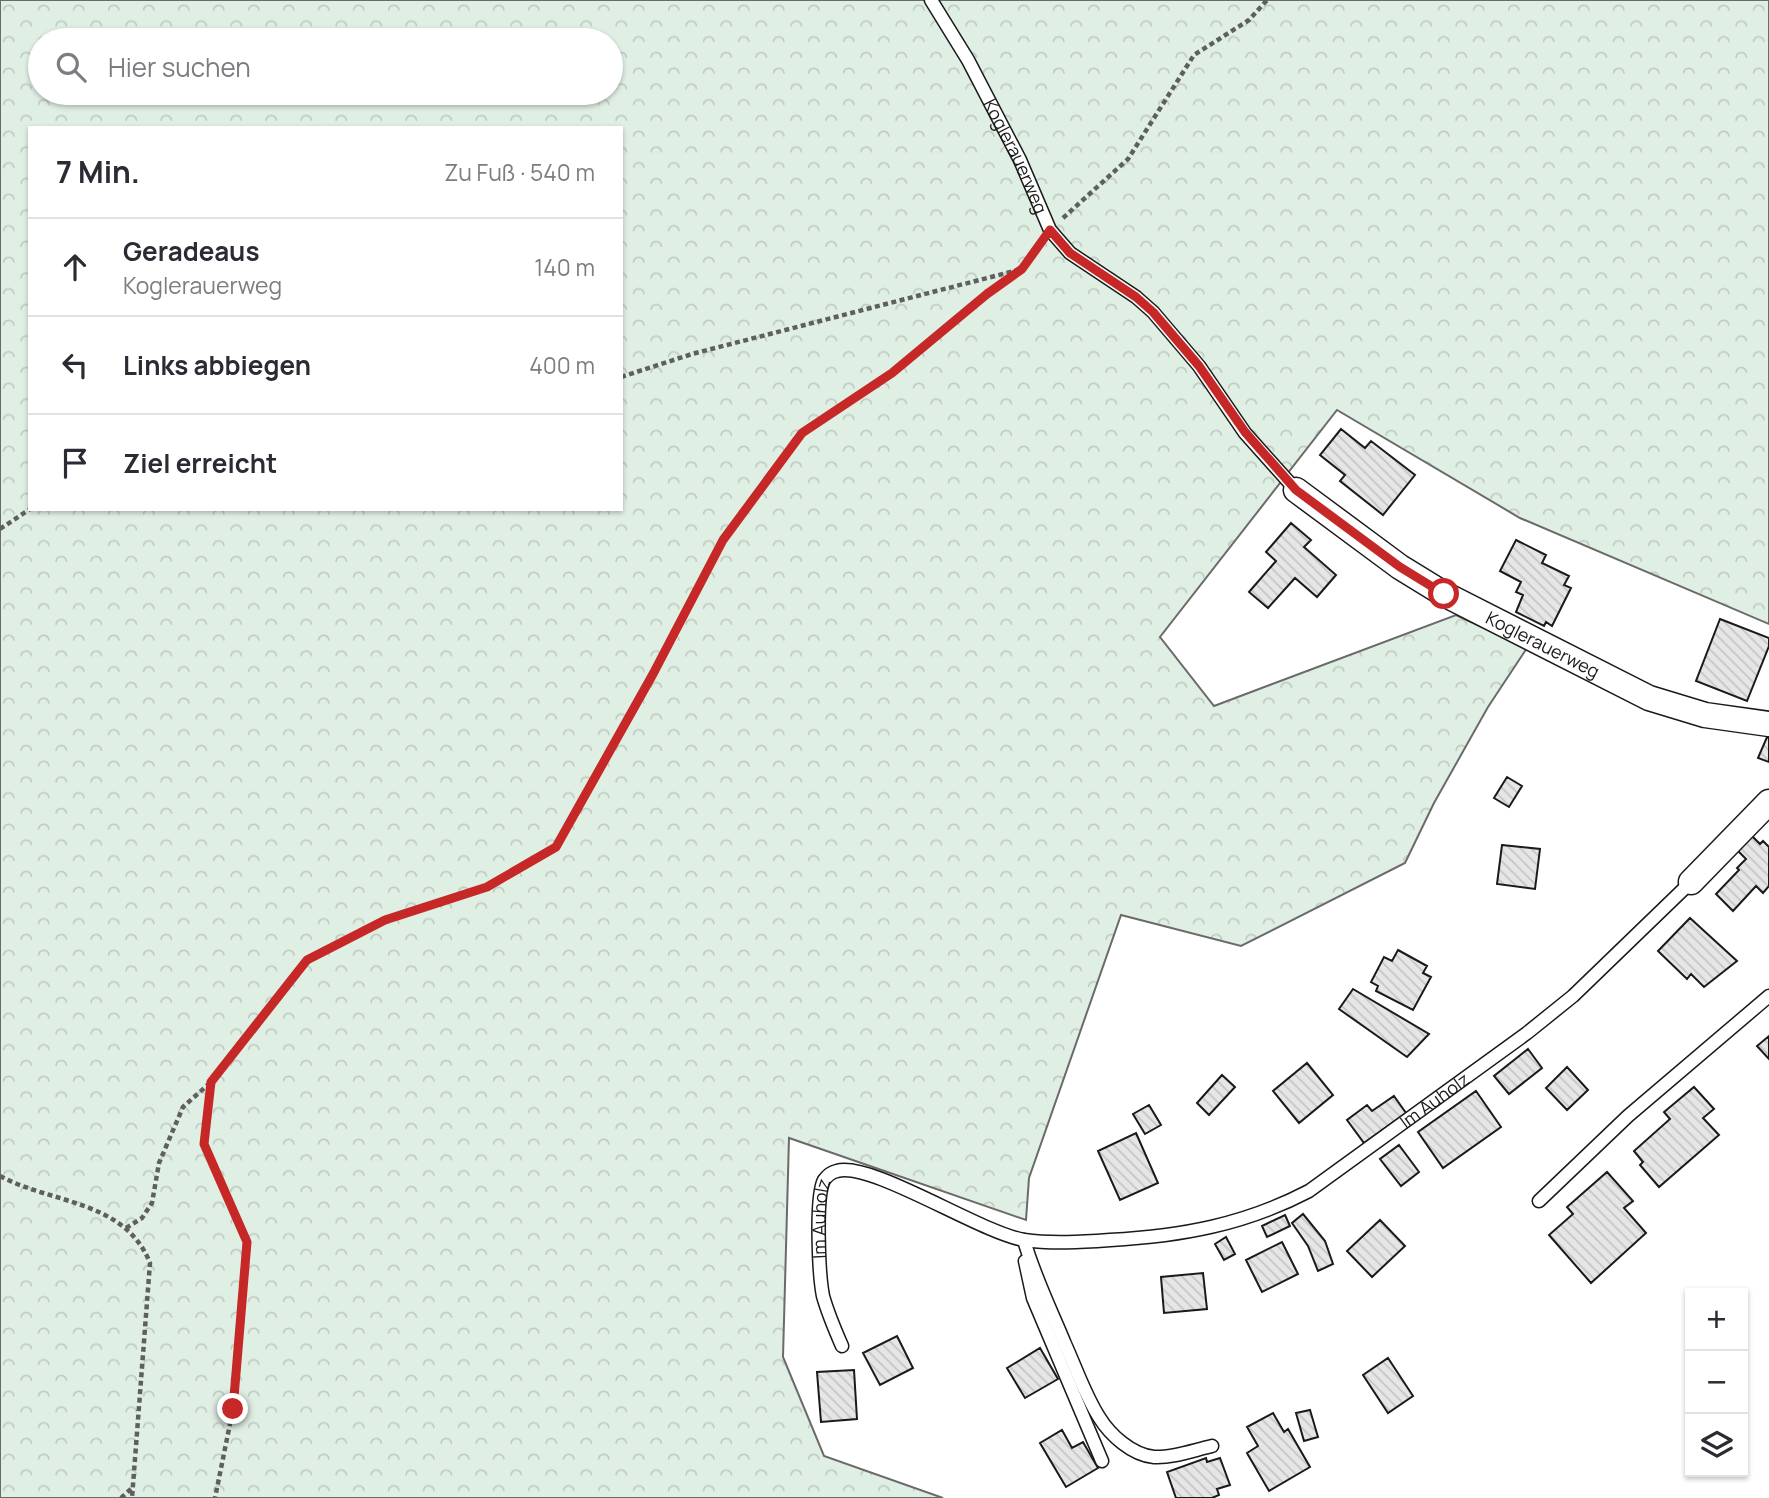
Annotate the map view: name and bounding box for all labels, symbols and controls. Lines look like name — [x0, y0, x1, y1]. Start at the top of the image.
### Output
search box — [28, 28, 623, 105]
icon: search — [52, 48, 90, 86]
text: Hier suchen — [108, 49, 251, 85]
street label: Koglerauerweg — [978, 95, 1054, 217]
text: 7 Min. — [56, 151, 140, 192]
text: Zu Fuß · 540 m — [444, 156, 595, 188]
text: Geradeaus — [123, 233, 259, 269]
icon: ahead — [56, 248, 94, 286]
text: 140 m — [534, 251, 595, 283]
text: Koglerauerweg — [123, 269, 282, 301]
icon: left — [56, 346, 94, 384]
text: Links abbiegen — [123, 347, 311, 383]
text: 400 m — [529, 349, 595, 381]
icon: arrive — [56, 444, 94, 482]
text: Ziel erreicht — [123, 445, 277, 481]
route start — [1428, 578, 1459, 609]
street label: Koglerauerweg — [1482, 605, 1604, 683]
street label: Im Auholz — [1395, 1067, 1474, 1133]
street label: Im Auholz — [807, 1175, 835, 1260]
map controls — [1685, 1288, 1748, 1477]
button: + — [1685, 1288, 1748, 1351]
button: − — [1685, 1351, 1748, 1414]
route end — [217, 1393, 248, 1424]
button: layers — [1685, 1414, 1748, 1477]

